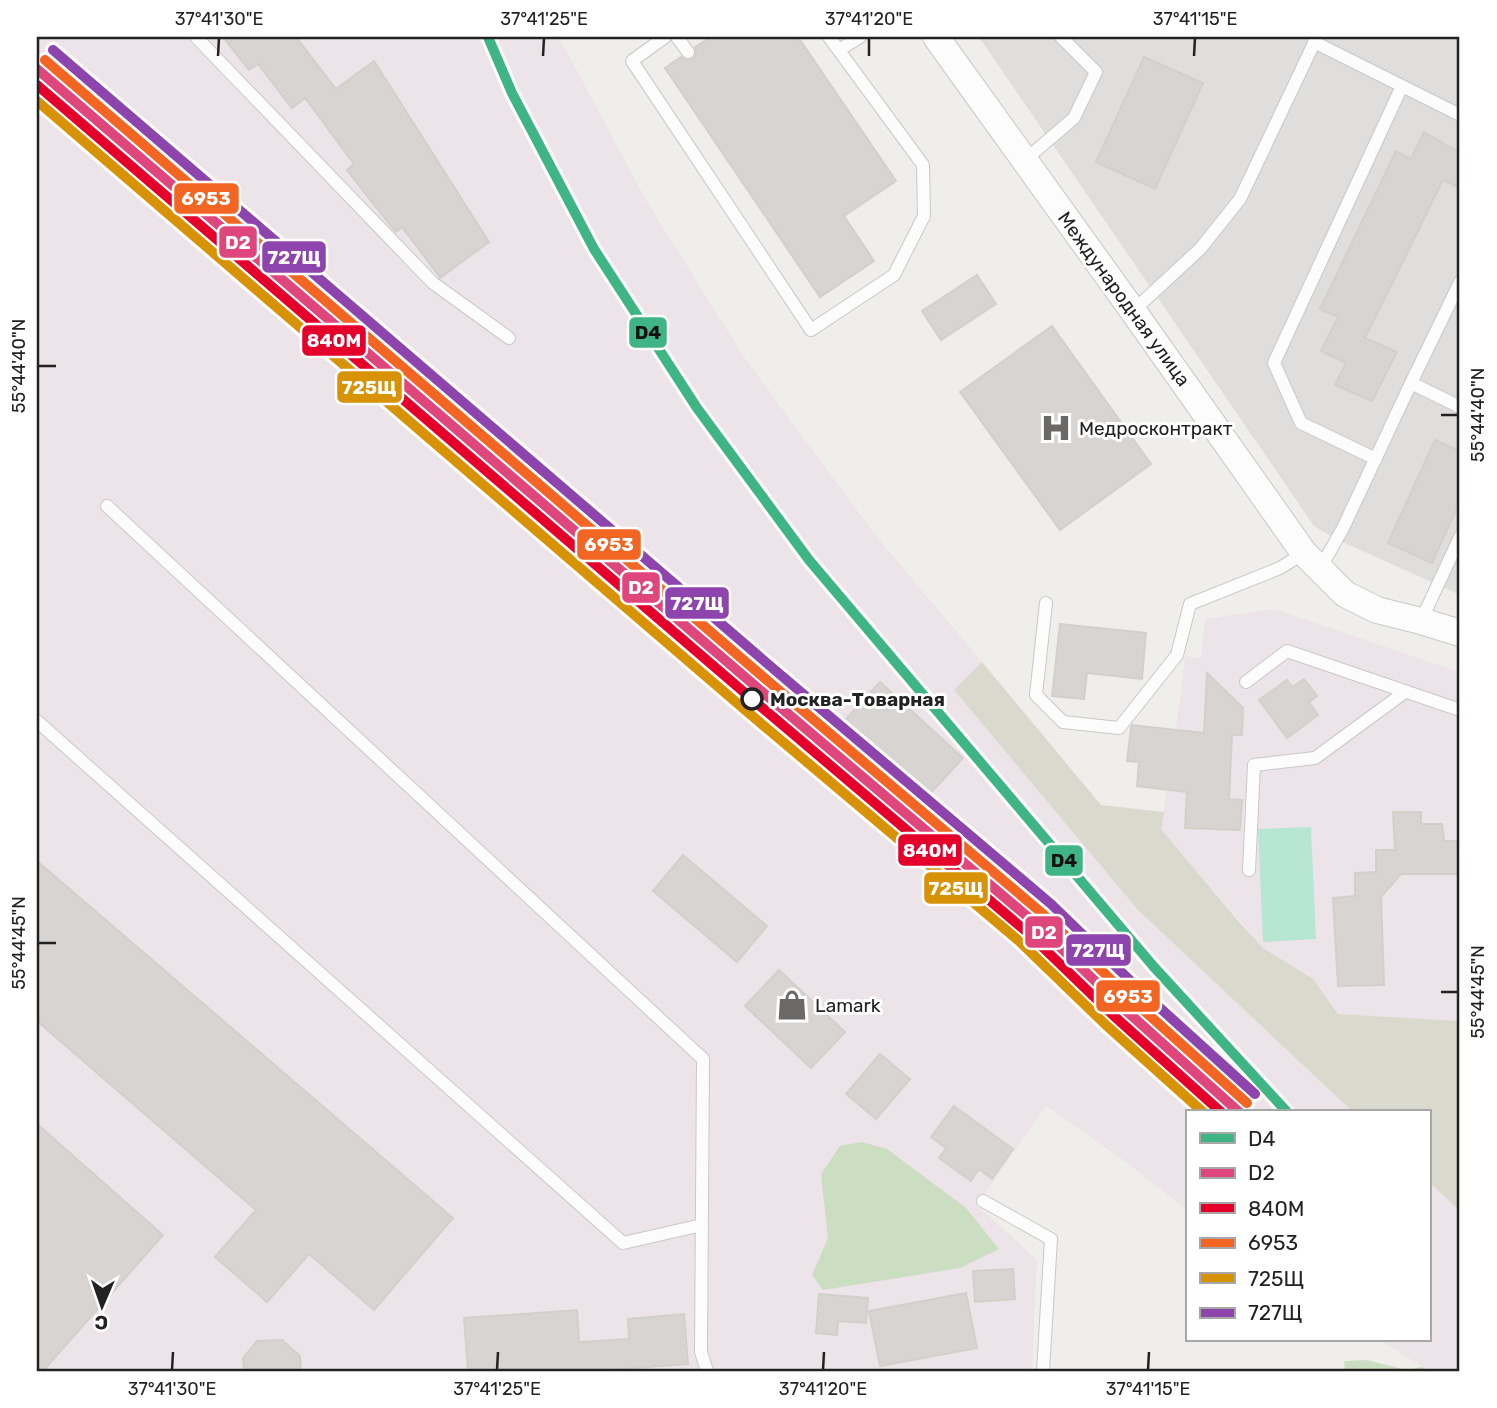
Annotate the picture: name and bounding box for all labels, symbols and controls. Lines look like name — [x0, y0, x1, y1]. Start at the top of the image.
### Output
text: 37°41'30"E — [175, 8, 263, 30]
text: 37°41'25"E — [500, 8, 588, 30]
text: 37°41'20"E — [825, 8, 913, 30]
text: 37°41'15"E — [1153, 8, 1237, 30]
line badge: 6953 — [173, 182, 240, 215]
text: 6953 — [181, 187, 231, 210]
street label: Международная улица — [1053, 207, 1195, 391]
line badge: D2 — [218, 225, 258, 259]
text: D2 — [225, 231, 251, 254]
line badge: 727Щ — [261, 240, 327, 274]
text: 727Щ — [267, 246, 321, 269]
line badge: D4 — [628, 316, 668, 349]
text: 55°44'40"N — [8, 319, 30, 413]
text: D4 — [635, 321, 661, 344]
line badge: 840М — [301, 324, 367, 357]
text: 840М — [307, 329, 361, 352]
text: 55°44'40"N — [1467, 368, 1489, 462]
line badge: 725Щ — [336, 370, 403, 404]
text: 725Щ — [342, 376, 396, 399]
hospital icon: Медросконтракт — [1039, 411, 1073, 445]
place label: Медросконтракт — [1079, 417, 1233, 440]
line badge: 6953 — [576, 528, 642, 561]
text: 6953 — [584, 533, 634, 556]
line badge: D2 — [621, 571, 661, 604]
text: D2 — [628, 576, 654, 599]
line badge: 727Щ — [664, 586, 730, 620]
text: 727Щ — [670, 592, 724, 615]
marker: Москва-Товарная — [741, 688, 763, 710]
place label: Москва-Товарная — [770, 688, 945, 711]
line badge: 840М — [897, 833, 963, 867]
text: 840М — [903, 839, 957, 862]
line badge: D4 — [1044, 844, 1084, 877]
text: D4 — [1051, 849, 1077, 872]
line badge: 725Щ — [923, 871, 989, 905]
text: 725Щ — [929, 877, 983, 900]
text: 55°44'45"N — [8, 896, 30, 990]
line badge: D2 — [1024, 915, 1064, 949]
text: D2 — [1031, 921, 1057, 944]
line badge: 727Щ — [1065, 933, 1132, 967]
text: 727Щ — [1071, 939, 1125, 962]
text: 55°44'45"N — [1467, 945, 1489, 1039]
line badge: 6953 — [1095, 979, 1161, 1013]
text: 6953 — [1103, 985, 1153, 1008]
shop icon: Lamark — [775, 988, 809, 1022]
place label: Lamark — [815, 994, 881, 1017]
legend — [1186, 1110, 1430, 1342]
text: D4 — [1248, 1126, 1276, 1151]
text: D2 — [1248, 1160, 1275, 1185]
text: 840М — [1248, 1196, 1304, 1221]
text: 6953 — [1248, 1230, 1298, 1255]
text: 725Щ — [1248, 1266, 1304, 1291]
north arrow — [66, 1272, 136, 1342]
text: 727Щ — [1248, 1300, 1302, 1325]
text: С — [94, 1311, 108, 1334]
text: 37°41'30"E — [128, 1378, 216, 1400]
text: 37°41'25"E — [453, 1378, 541, 1400]
text: 37°41'20"E — [779, 1378, 867, 1400]
text: 37°41'15"E — [1106, 1378, 1190, 1400]

